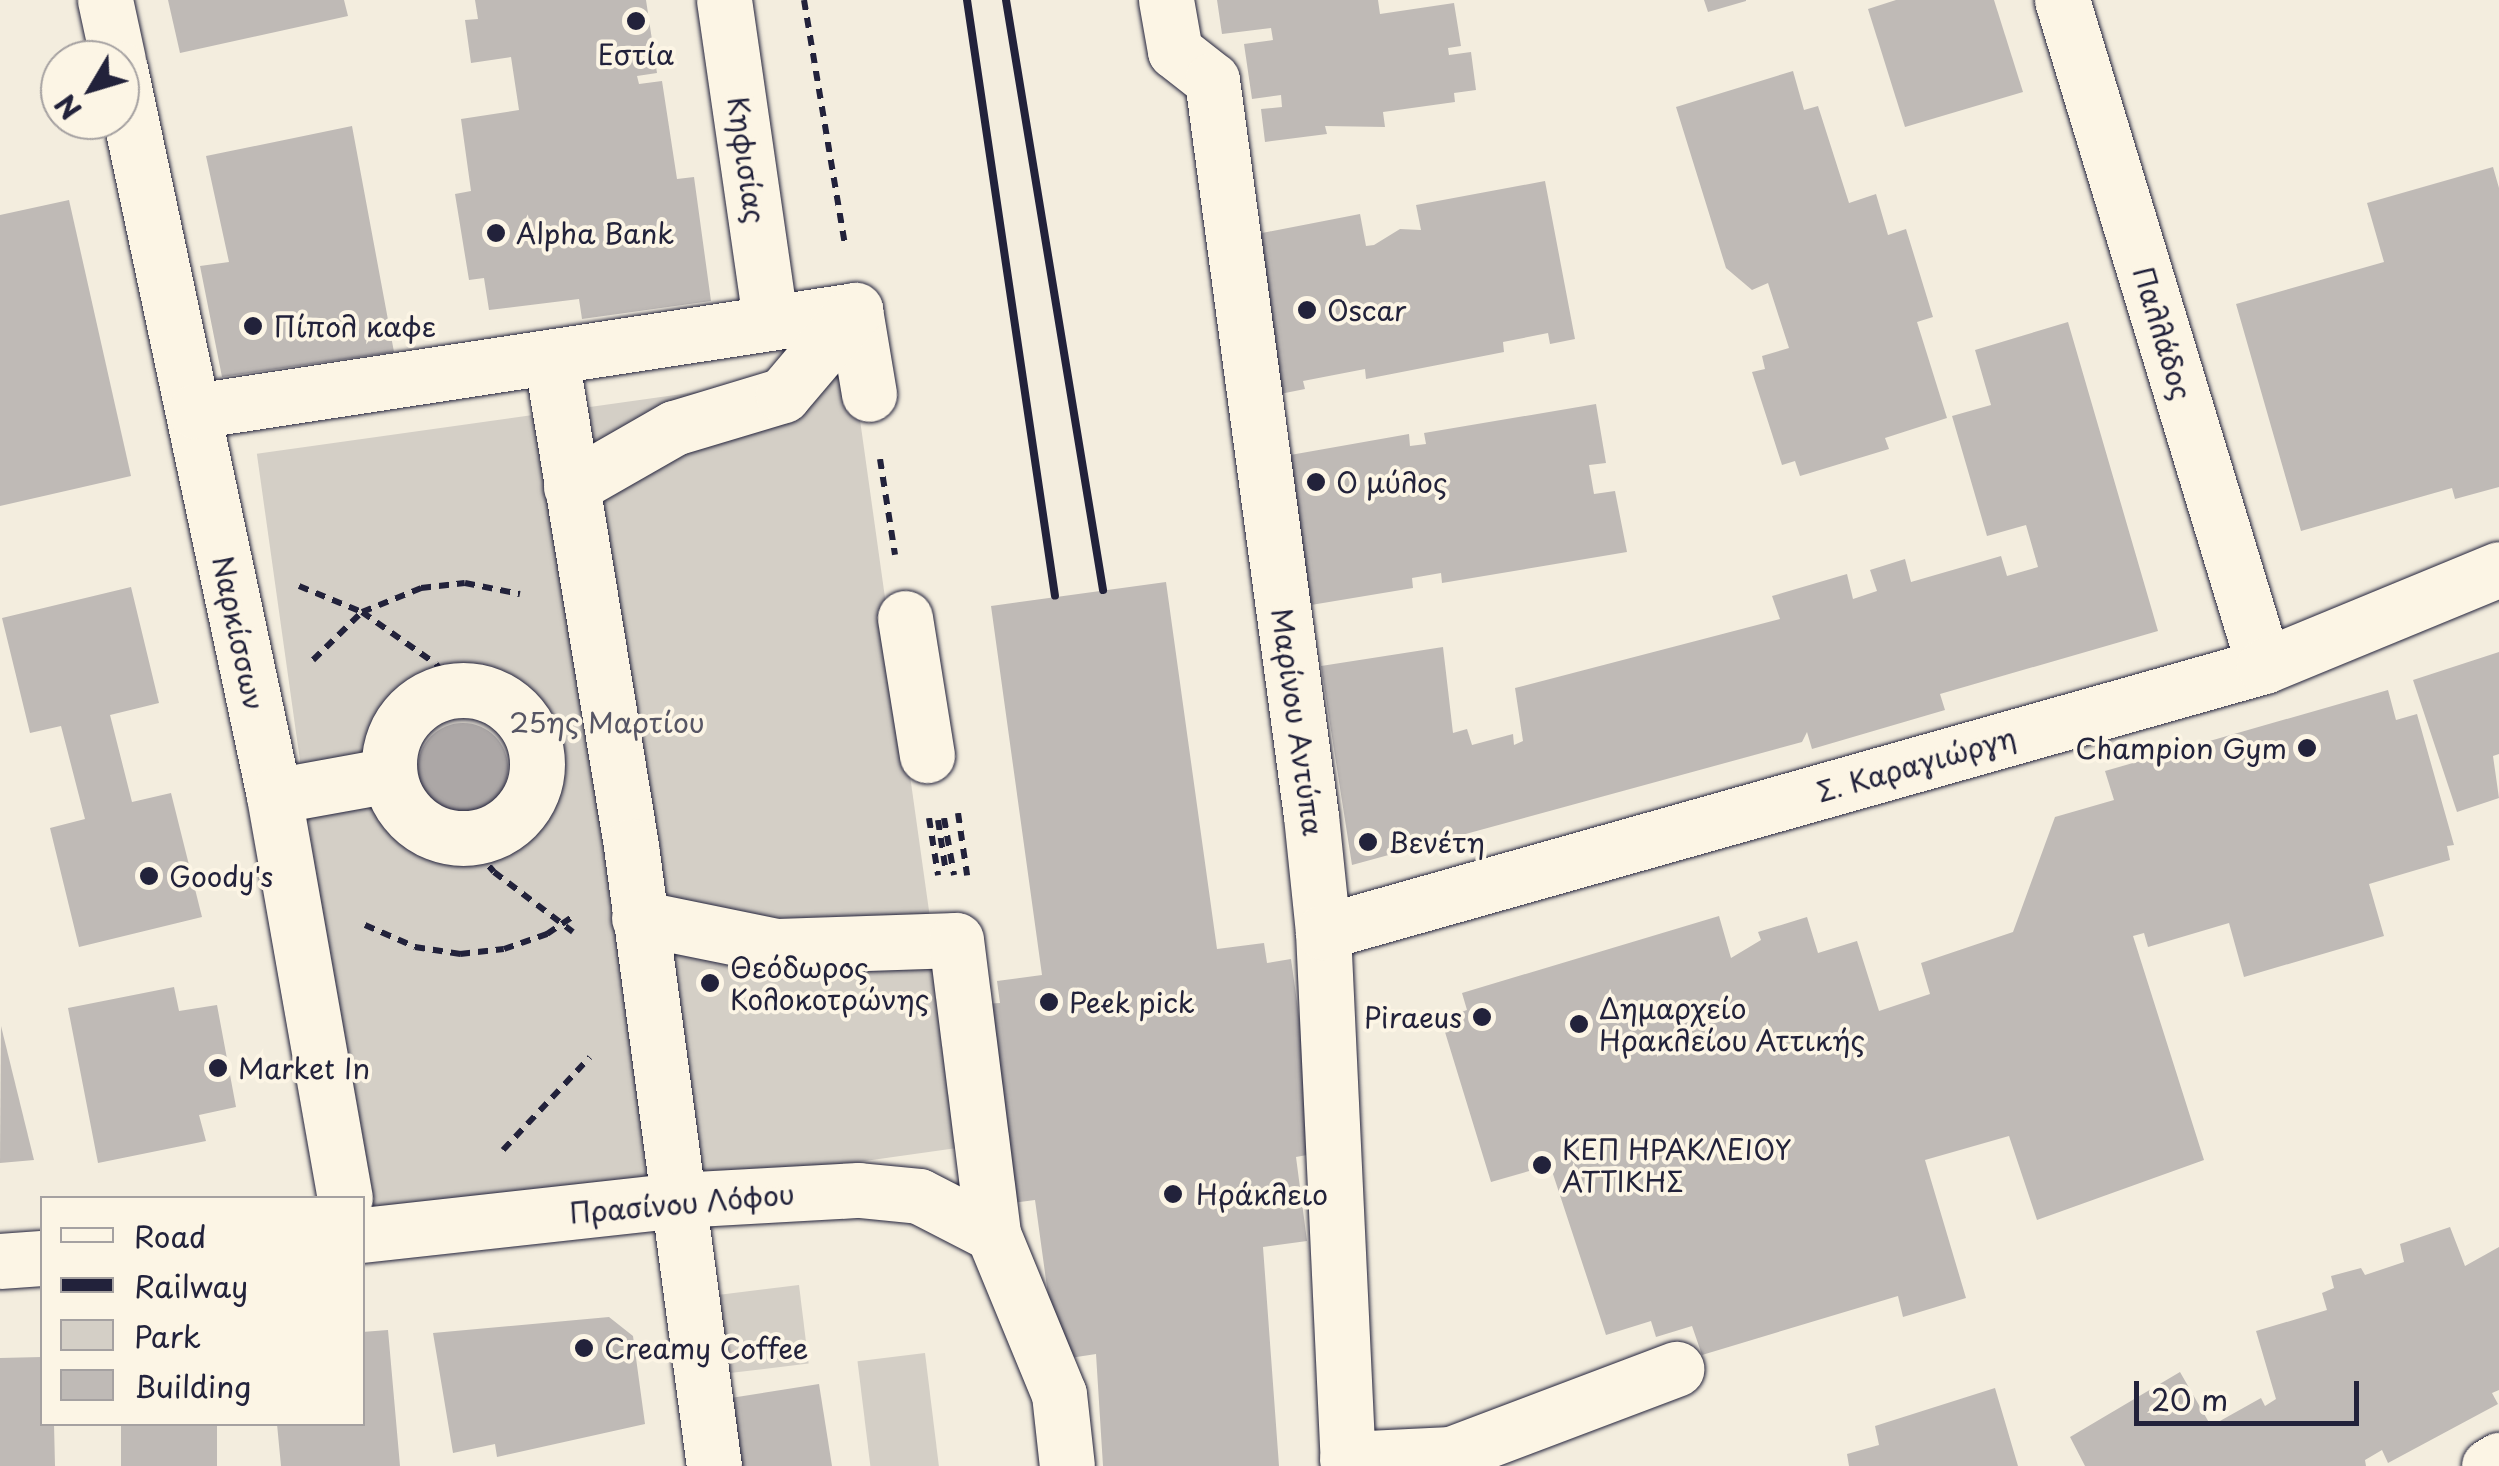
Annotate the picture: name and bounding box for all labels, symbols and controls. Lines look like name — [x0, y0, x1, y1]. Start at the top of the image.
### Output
marker: Εστία — [625, 10, 647, 32]
place label: Εστία — [598, 37, 674, 71]
north arrow — [40, 40, 140, 140]
text: N — [44, 86, 91, 130]
street label: Κηφισίας — [721, 94, 773, 226]
place label: Alpha Bank — [516, 216, 674, 250]
marker: Alpha Bank — [485, 222, 507, 244]
street label: Παλλάδος — [2127, 262, 2199, 404]
place label: Oscar — [1327, 293, 1406, 327]
marker: Oscar — [1296, 299, 1318, 321]
place label: Πίπολ καφε — [273, 309, 436, 343]
marker: Πίπολ καφε — [242, 315, 264, 337]
place label: Ο μύλος — [1336, 465, 1449, 499]
marker: Ο μύλος — [1305, 471, 1327, 493]
street label: Ναρκίσσων — [206, 553, 272, 713]
street label: Μαρίνου Αντύπα — [1265, 606, 1331, 838]
park label: 25ης Μαρτίου — [509, 705, 705, 739]
street label: Σ. Καραγιώργη — [1812, 719, 2020, 809]
place label: Champion Gym — [2076, 731, 2287, 765]
marker: Champion Gym — [2296, 737, 2318, 759]
place label: Βενέτη — [1388, 825, 1485, 859]
marker: Βενέτη — [1357, 831, 1379, 853]
place label: Goody's — [169, 859, 273, 893]
marker: Goody's — [138, 865, 160, 887]
place label: Θεόδωρος Κολοκοτρώνης — [730, 950, 929, 1016]
marker: Θεόδωρος Κολοκοτρώνης — [699, 972, 721, 994]
place label: Peek pick — [1069, 985, 1199, 1019]
marker: Peek pick — [1038, 991, 1060, 1013]
place label: Δημαρχείο Ηρακλείου Αττικής — [1599, 991, 1866, 1057]
place label: Piraeus — [1364, 1000, 1462, 1034]
marker: Piraeus — [1471, 1006, 1493, 1028]
marker: Δημαρχείο Ηρακλείου Αττικής — [1568, 1013, 1590, 1035]
place label: Market In — [238, 1051, 371, 1085]
marker: Market In — [207, 1057, 229, 1079]
place label: ΚΕΠ ΗΡΑΚΛΕΙΟΥ ΑΤΤΙΚΗΣ — [1562, 1132, 1794, 1198]
marker: ΚΕΠ ΗΡΑΚΛΕΙΟΥ ΑΤΤΙΚΗΣ — [1531, 1154, 1553, 1176]
street label: Πρασίνου Λόφου — [568, 1176, 796, 1230]
place label: Ηράκλειο — [1196, 1177, 1328, 1211]
marker: Ηράκλειο — [1160, 1181, 1186, 1207]
legend — [40, 1196, 365, 1426]
text: Road — [134, 1213, 207, 1258]
text: Railway — [134, 1263, 248, 1308]
text: Park — [134, 1313, 201, 1358]
place label: Creamy Coffee — [604, 1331, 810, 1365]
marker: Creamy Coffee — [573, 1337, 595, 1359]
scale bar — [2139, 1361, 2364, 1423]
text: Building — [134, 1363, 251, 1408]
text: 20 m — [2151, 1376, 2228, 1421]

